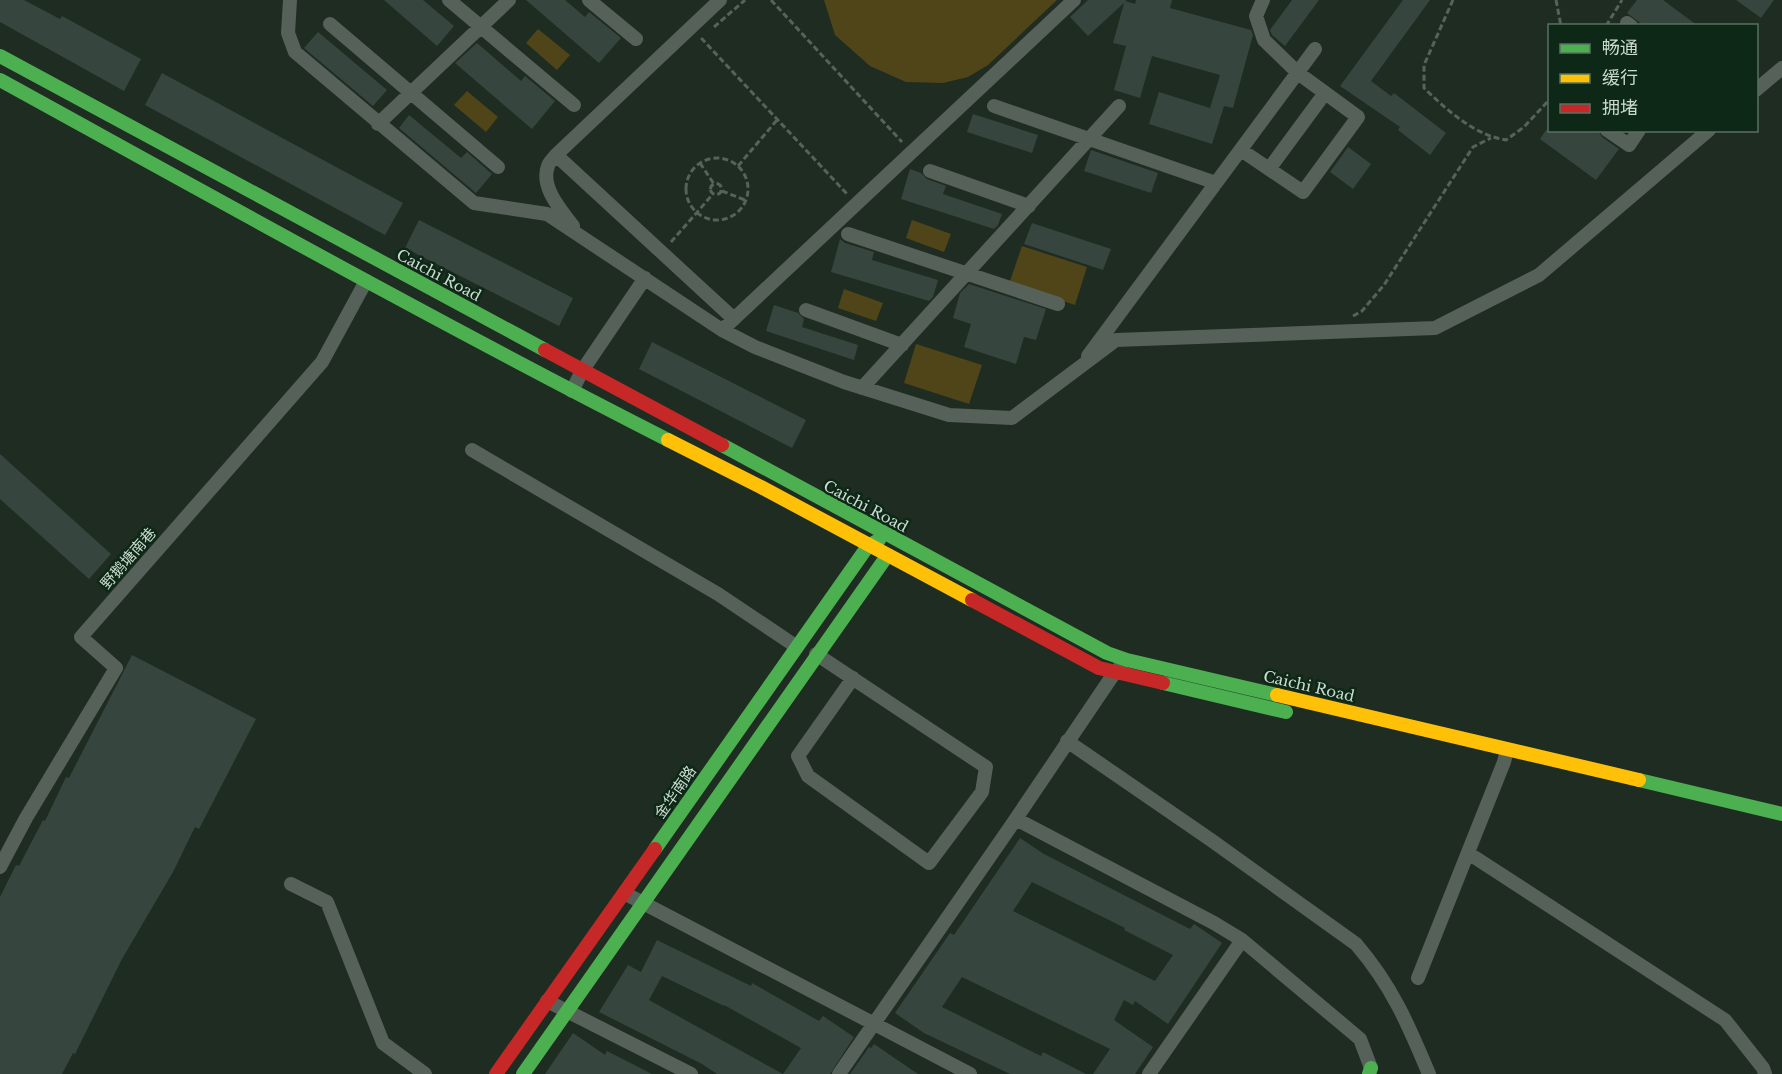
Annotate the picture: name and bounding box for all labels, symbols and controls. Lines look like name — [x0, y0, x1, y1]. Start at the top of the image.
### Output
legend — [1548, 24, 1758, 132]
text: 畅通 — [1602, 37, 1638, 59]
text: 缓行 — [1602, 67, 1638, 89]
text: 拥堵 — [1602, 97, 1638, 119]
street label: Caichi Road — [393, 245, 485, 305]
street label: Caichi Road — [820, 476, 912, 536]
street label: 野鹅塘南巷 — [96, 523, 160, 593]
street label: Caichi Road — [1261, 666, 1357, 706]
street label: 金华南路 — [650, 762, 700, 822]

